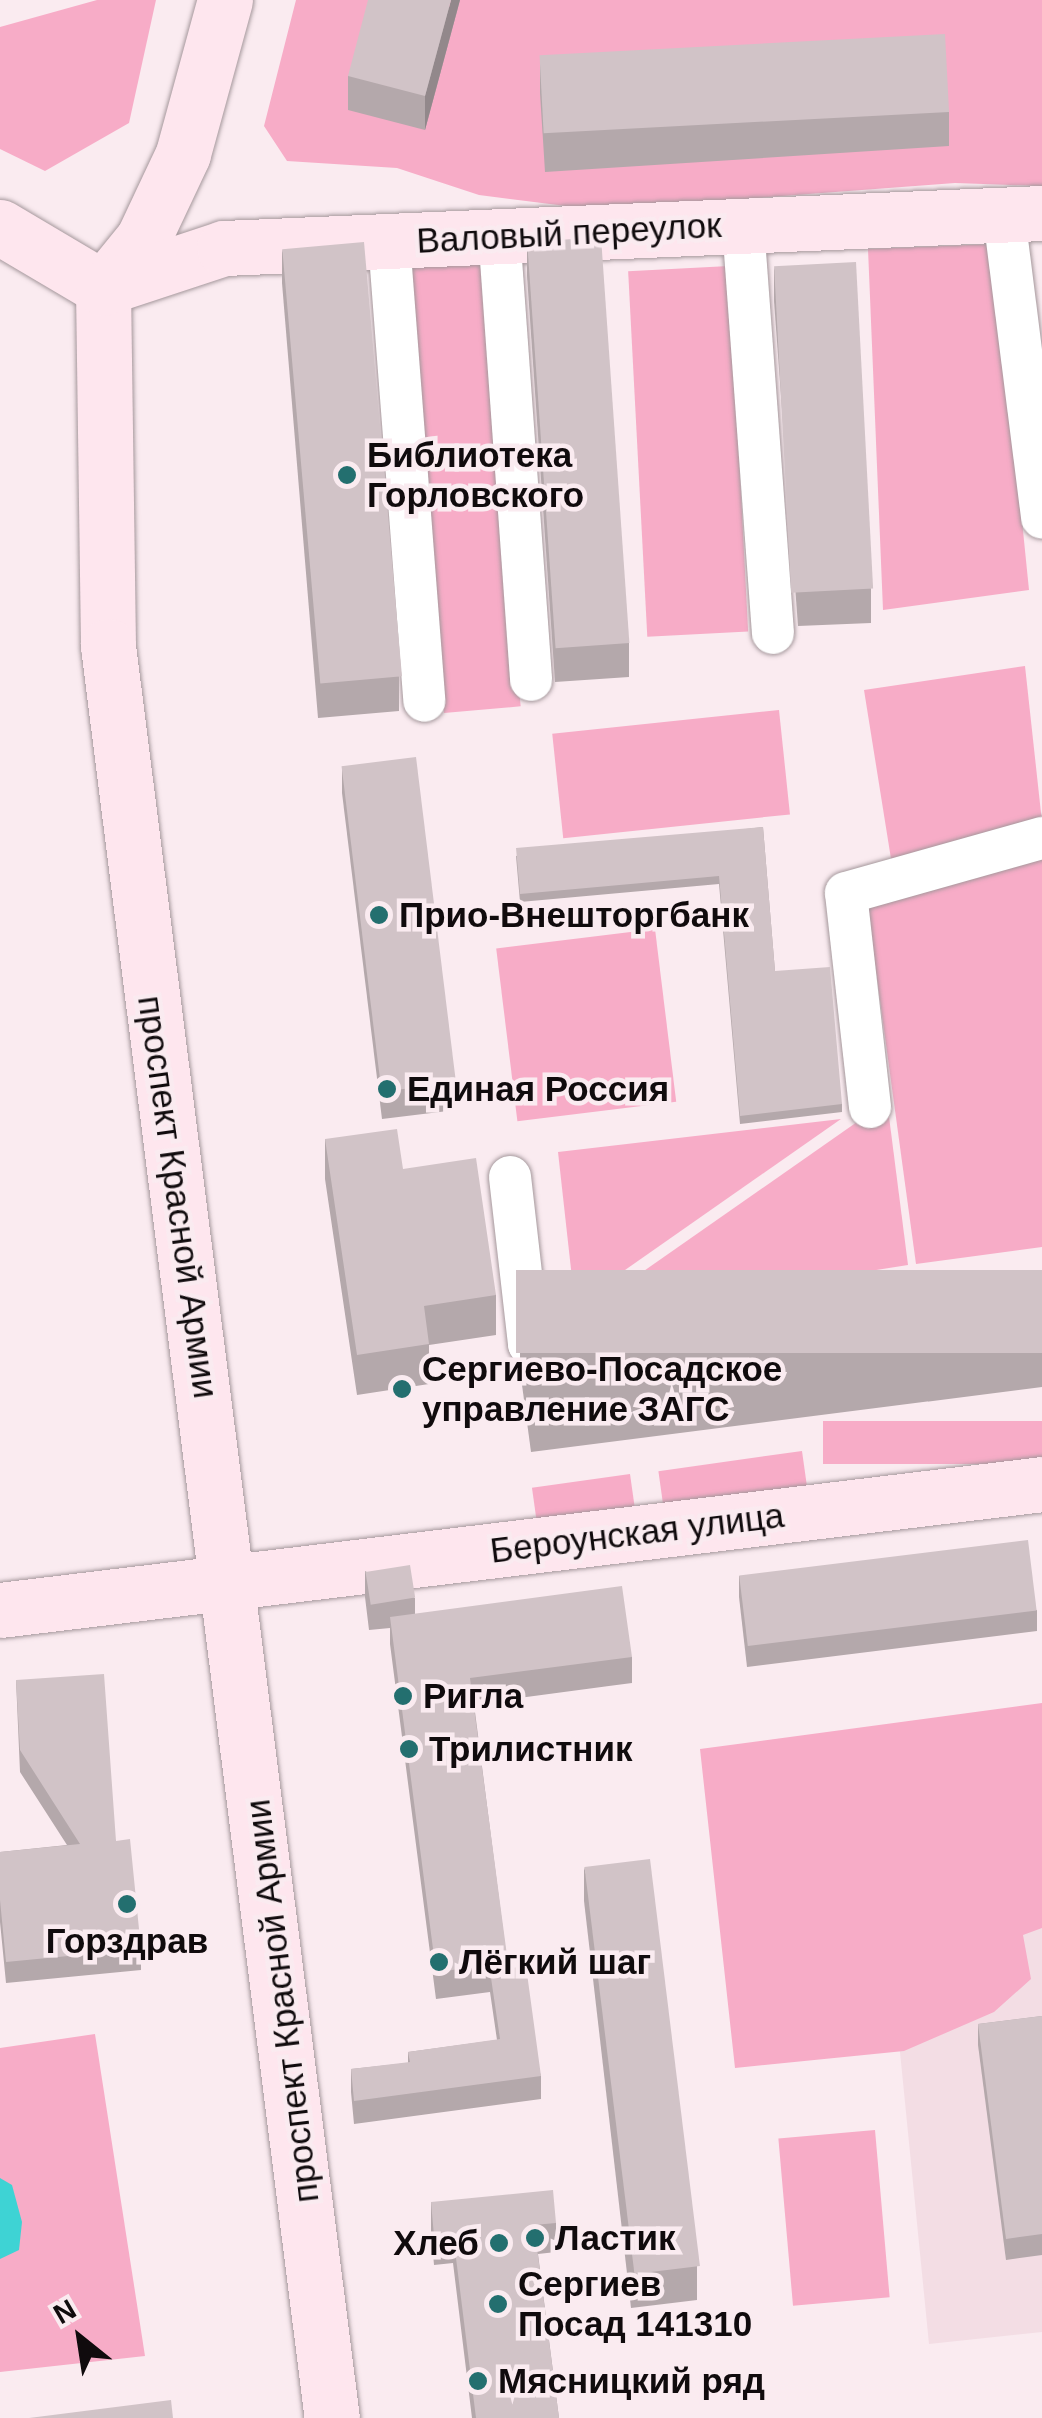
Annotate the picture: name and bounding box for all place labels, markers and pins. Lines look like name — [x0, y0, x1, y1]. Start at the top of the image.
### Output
place label: Библиотека Горловского — [367, 434, 584, 516]
marker: Библиотека Горловского — [336, 464, 358, 486]
place label: Прио-Внешторгбанк — [399, 894, 749, 936]
marker: Прио-Внешторгбанк — [368, 904, 390, 926]
place label: Единая Россия — [407, 1068, 669, 1110]
marker: Единая Россия — [376, 1078, 398, 1100]
place label: Сергиево-Посадское управление ЗАГС — [422, 1348, 782, 1430]
marker: Сергиево-Посадское управление ЗАГС — [391, 1378, 413, 1400]
place label: Ригла — [423, 1675, 523, 1717]
marker: Ригла — [392, 1685, 414, 1707]
place label: Трилистник — [429, 1728, 632, 1770]
marker: Трилистник — [398, 1738, 420, 1760]
marker: Горздрав — [116, 1893, 138, 1915]
place label: Горздрав — [46, 1920, 208, 1962]
place label: Лёгкий шаг — [459, 1941, 651, 1983]
marker: Лёгкий шаг — [428, 1951, 450, 1973]
place label: Ластик — [555, 2217, 676, 2259]
place label: Хлеб — [393, 2222, 479, 2264]
marker: Ластик — [524, 2227, 546, 2249]
marker: Хлеб — [488, 2232, 510, 2254]
place label: Сергиев Посад 141310 — [518, 2263, 752, 2345]
marker: Сергиев Посад 141310 — [487, 2293, 509, 2315]
place label: Мясницкий ряд — [498, 2360, 765, 2402]
marker: Мясницкий ряд — [467, 2370, 489, 2392]

